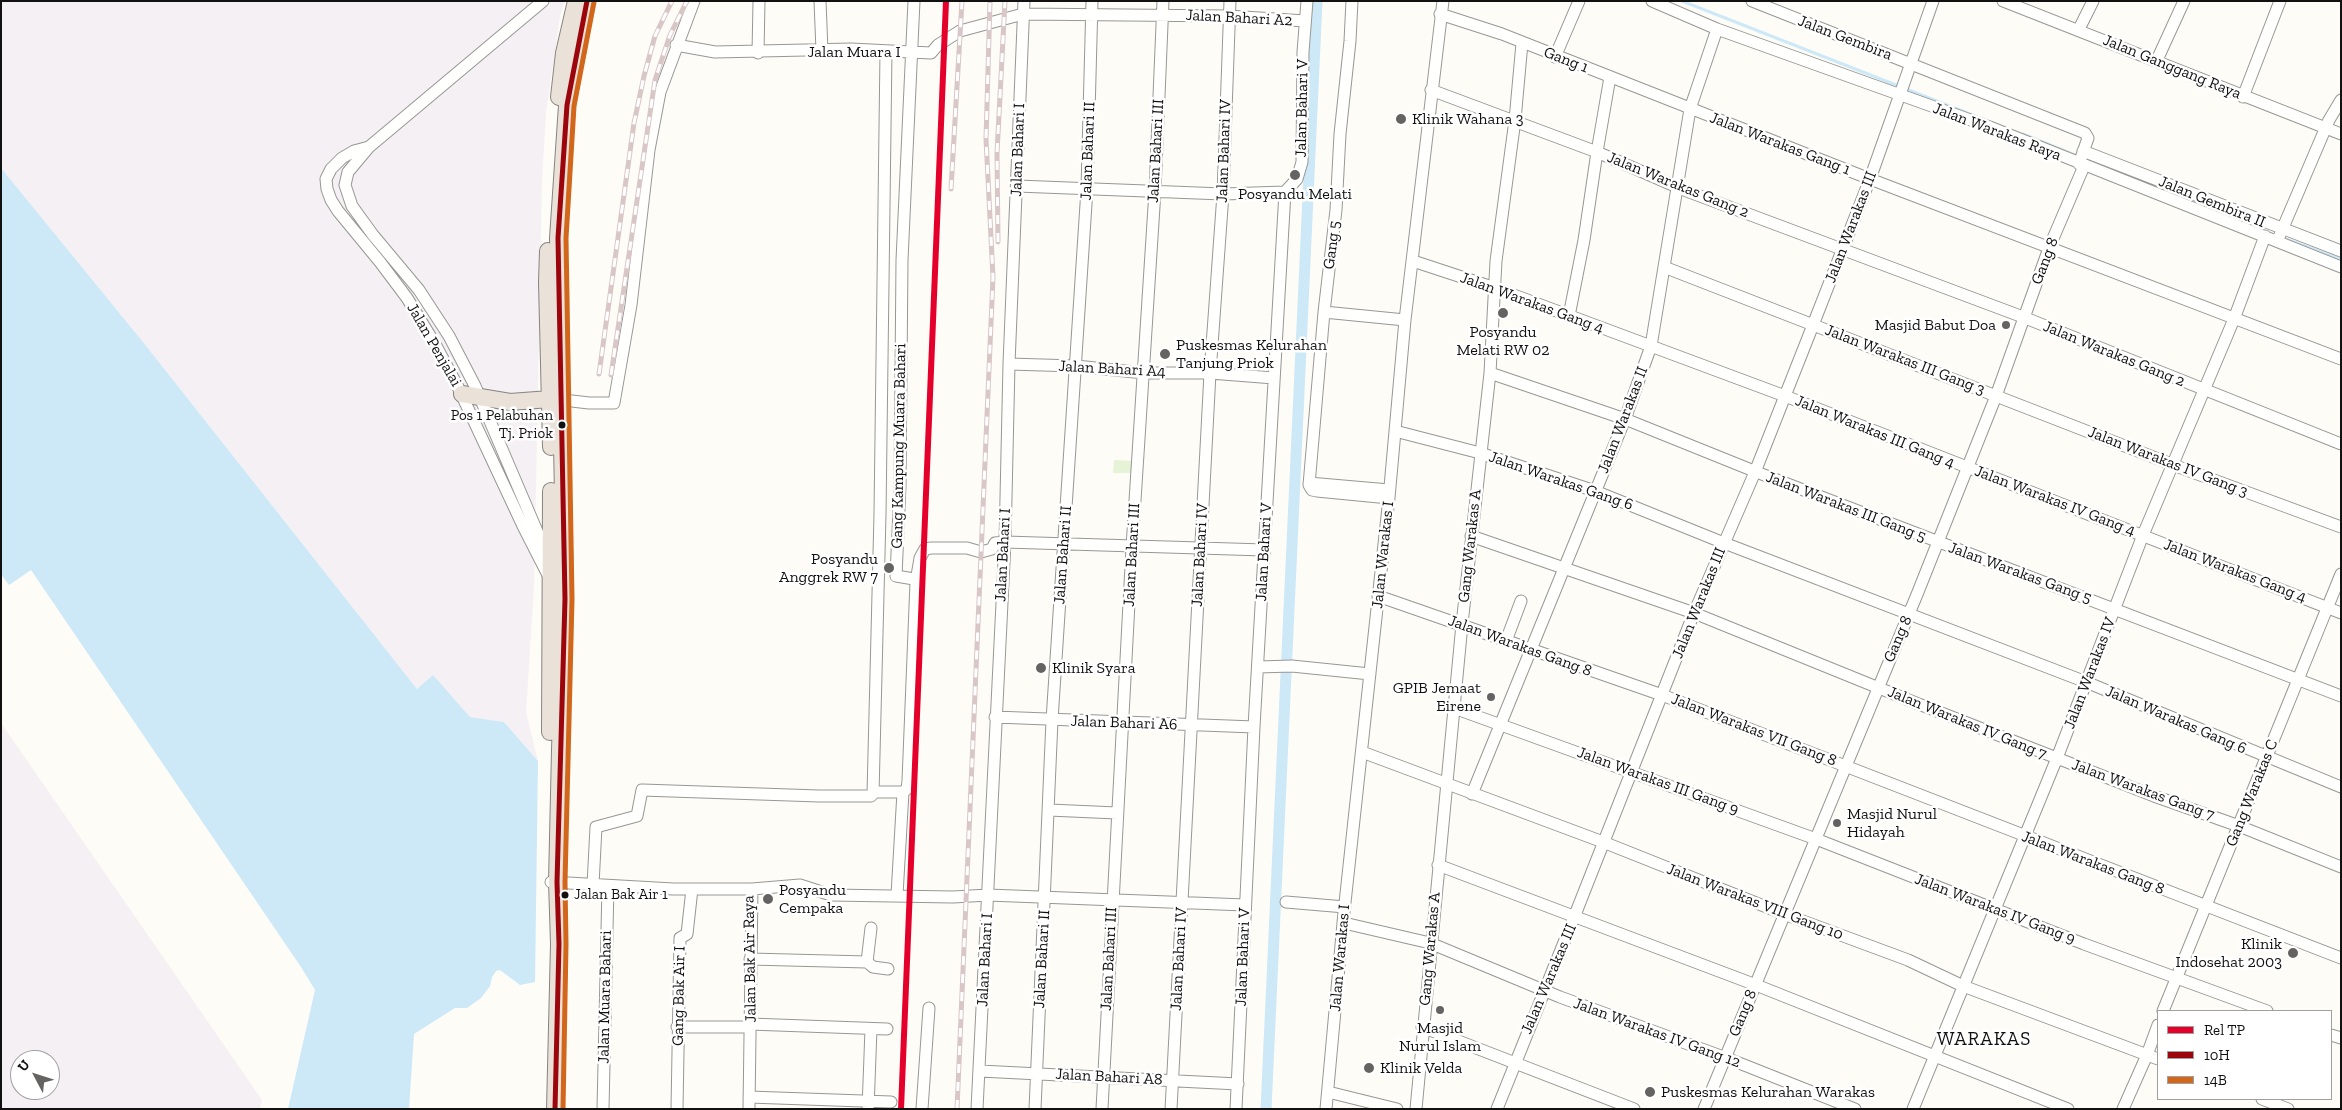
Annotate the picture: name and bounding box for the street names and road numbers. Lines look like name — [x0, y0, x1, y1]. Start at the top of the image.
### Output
street label: Jalan Bahari A2 — [1185, 6, 1293, 30]
street label: Jalan Gembira — [1795, 11, 1895, 65]
street label: Jalan Ganggang Raya — [2100, 31, 2244, 103]
street label: Jalan Muara I — [807, 42, 901, 62]
street label: Gang 1 — [1541, 43, 1591, 77]
street label: Jalan Bahari V — [1292, 59, 1312, 157]
street label: Jalan Bahari III — [1144, 99, 1168, 203]
street label: Jalan Bahari IV — [1213, 99, 1235, 203]
street label: Jalan Warakas Raya — [1930, 99, 2064, 165]
street label: Jalan Bahari II — [1077, 101, 1099, 201]
street label: Jalan Bahari I — [1007, 103, 1029, 197]
street label: Jalan Warakas Gang 1 — [1707, 108, 1853, 180]
street label: Jalan Warakas Gang 2 — [1604, 148, 1752, 222]
street label: Jalan Warakas III — [1821, 169, 1881, 285]
street label: Jalan Gembira II — [2156, 172, 2268, 232]
street label: Gang 5 — [1320, 220, 1344, 270]
street label: Gang 8 — [2027, 235, 2063, 287]
street label: Jalan Warakas Gang 4 — [1458, 268, 1606, 338]
street label: Jalan Penjalai — [402, 300, 466, 390]
street label: Jalan Warakas Gang 2 — [2040, 317, 2188, 391]
street label: Jalan Warakas III Gang 3 — [1822, 321, 1988, 399]
street label: Gang Kampung Muara Bahari — [888, 343, 910, 549]
street label: Jalan Bahari A4 — [1058, 357, 1166, 381]
street label: Jalan Warakas II — [1594, 364, 1652, 476]
street label: Jalan Warakas III Gang 4 — [1792, 391, 1958, 473]
street label: Jalan Warakas IV Gang 3 — [2085, 423, 2251, 501]
street label: Jalan Warakas Gang 6 — [1486, 447, 1636, 515]
street label: Jalan Warakas IV Gang 4 — [1972, 461, 2138, 541]
street label: Jalan Warakas III Gang 5 — [1763, 468, 1929, 546]
street label: Gang Warakas A — [1455, 488, 1485, 604]
street label: Jalan Warakas I — [1368, 500, 1398, 610]
street label: Jalan Bahari V — [1252, 502, 1276, 602]
street label: Jalan Bahari III — [1120, 503, 1144, 607]
street label: Jalan Bahari IV — [1188, 503, 1212, 607]
street label: Jalan Bahari II — [1050, 505, 1076, 605]
street label: Jalan Bahari I — [991, 508, 1015, 602]
street label: Jalan Warakas Gang 4 — [2161, 535, 2309, 607]
street label: Jalan Warakas Gang 5 — [1946, 538, 2094, 608]
street label: Jalan Warakas III — [1668, 545, 1730, 661]
street label: Jalan Warakas Gang 8 — [1446, 611, 1594, 681]
street label: Gang 8 — [1880, 613, 1916, 665]
street label: Jalan Warakas IV — [2060, 614, 2120, 732]
street label: Jalan Warakas IV Gang 7 — [1885, 682, 2049, 764]
street label: Jalan Warakas Gang 6 — [2103, 682, 2249, 758]
street label: Jalan Warakas VII Gang 8 — [1669, 690, 1839, 770]
street label: Jalan Bahari A6 — [1070, 712, 1178, 734]
street label: Gang Warakas C — [2222, 737, 2282, 849]
street label: Jalan Warakas III Gang 9 — [1575, 743, 1741, 819]
street label: Jalan Warakas Gang 7 — [2069, 755, 2217, 825]
street label: Jalan Warakas Gang 8 — [2019, 827, 2167, 899]
street label: Jalan Warakas VIII Gang 10 — [1664, 859, 1846, 945]
street label: Jalan Warakas IV Gang 9 — [1912, 869, 2078, 949]
street label: Gang Warakas A — [1415, 891, 1445, 1007]
street label: Jalan Bak Air Raya — [739, 895, 761, 1023]
street label: Jalan Warakas I — [1326, 904, 1354, 1012]
street label: Jalan Bahari III — [1097, 907, 1121, 1011]
street label: Jalan Bahari IV — [1167, 907, 1191, 1011]
street label: Jalan Bahari V — [1232, 907, 1254, 1007]
street label: Jalan Bahari II — [1030, 909, 1054, 1009]
street label: Jalan Bahari I — [973, 913, 997, 1007]
street label: Jalan Warakas III — [1517, 921, 1581, 1037]
street label: Jalan Muara Bahari — [594, 930, 616, 1064]
street label: Gang Bak Air I — [669, 946, 689, 1046]
street label: Gang 8 — [1725, 987, 1761, 1039]
street label: Jalan Warakas IV Gang 12 — [1571, 994, 1743, 1072]
street label: Jalan Bahari A8 — [1055, 1065, 1163, 1089]

